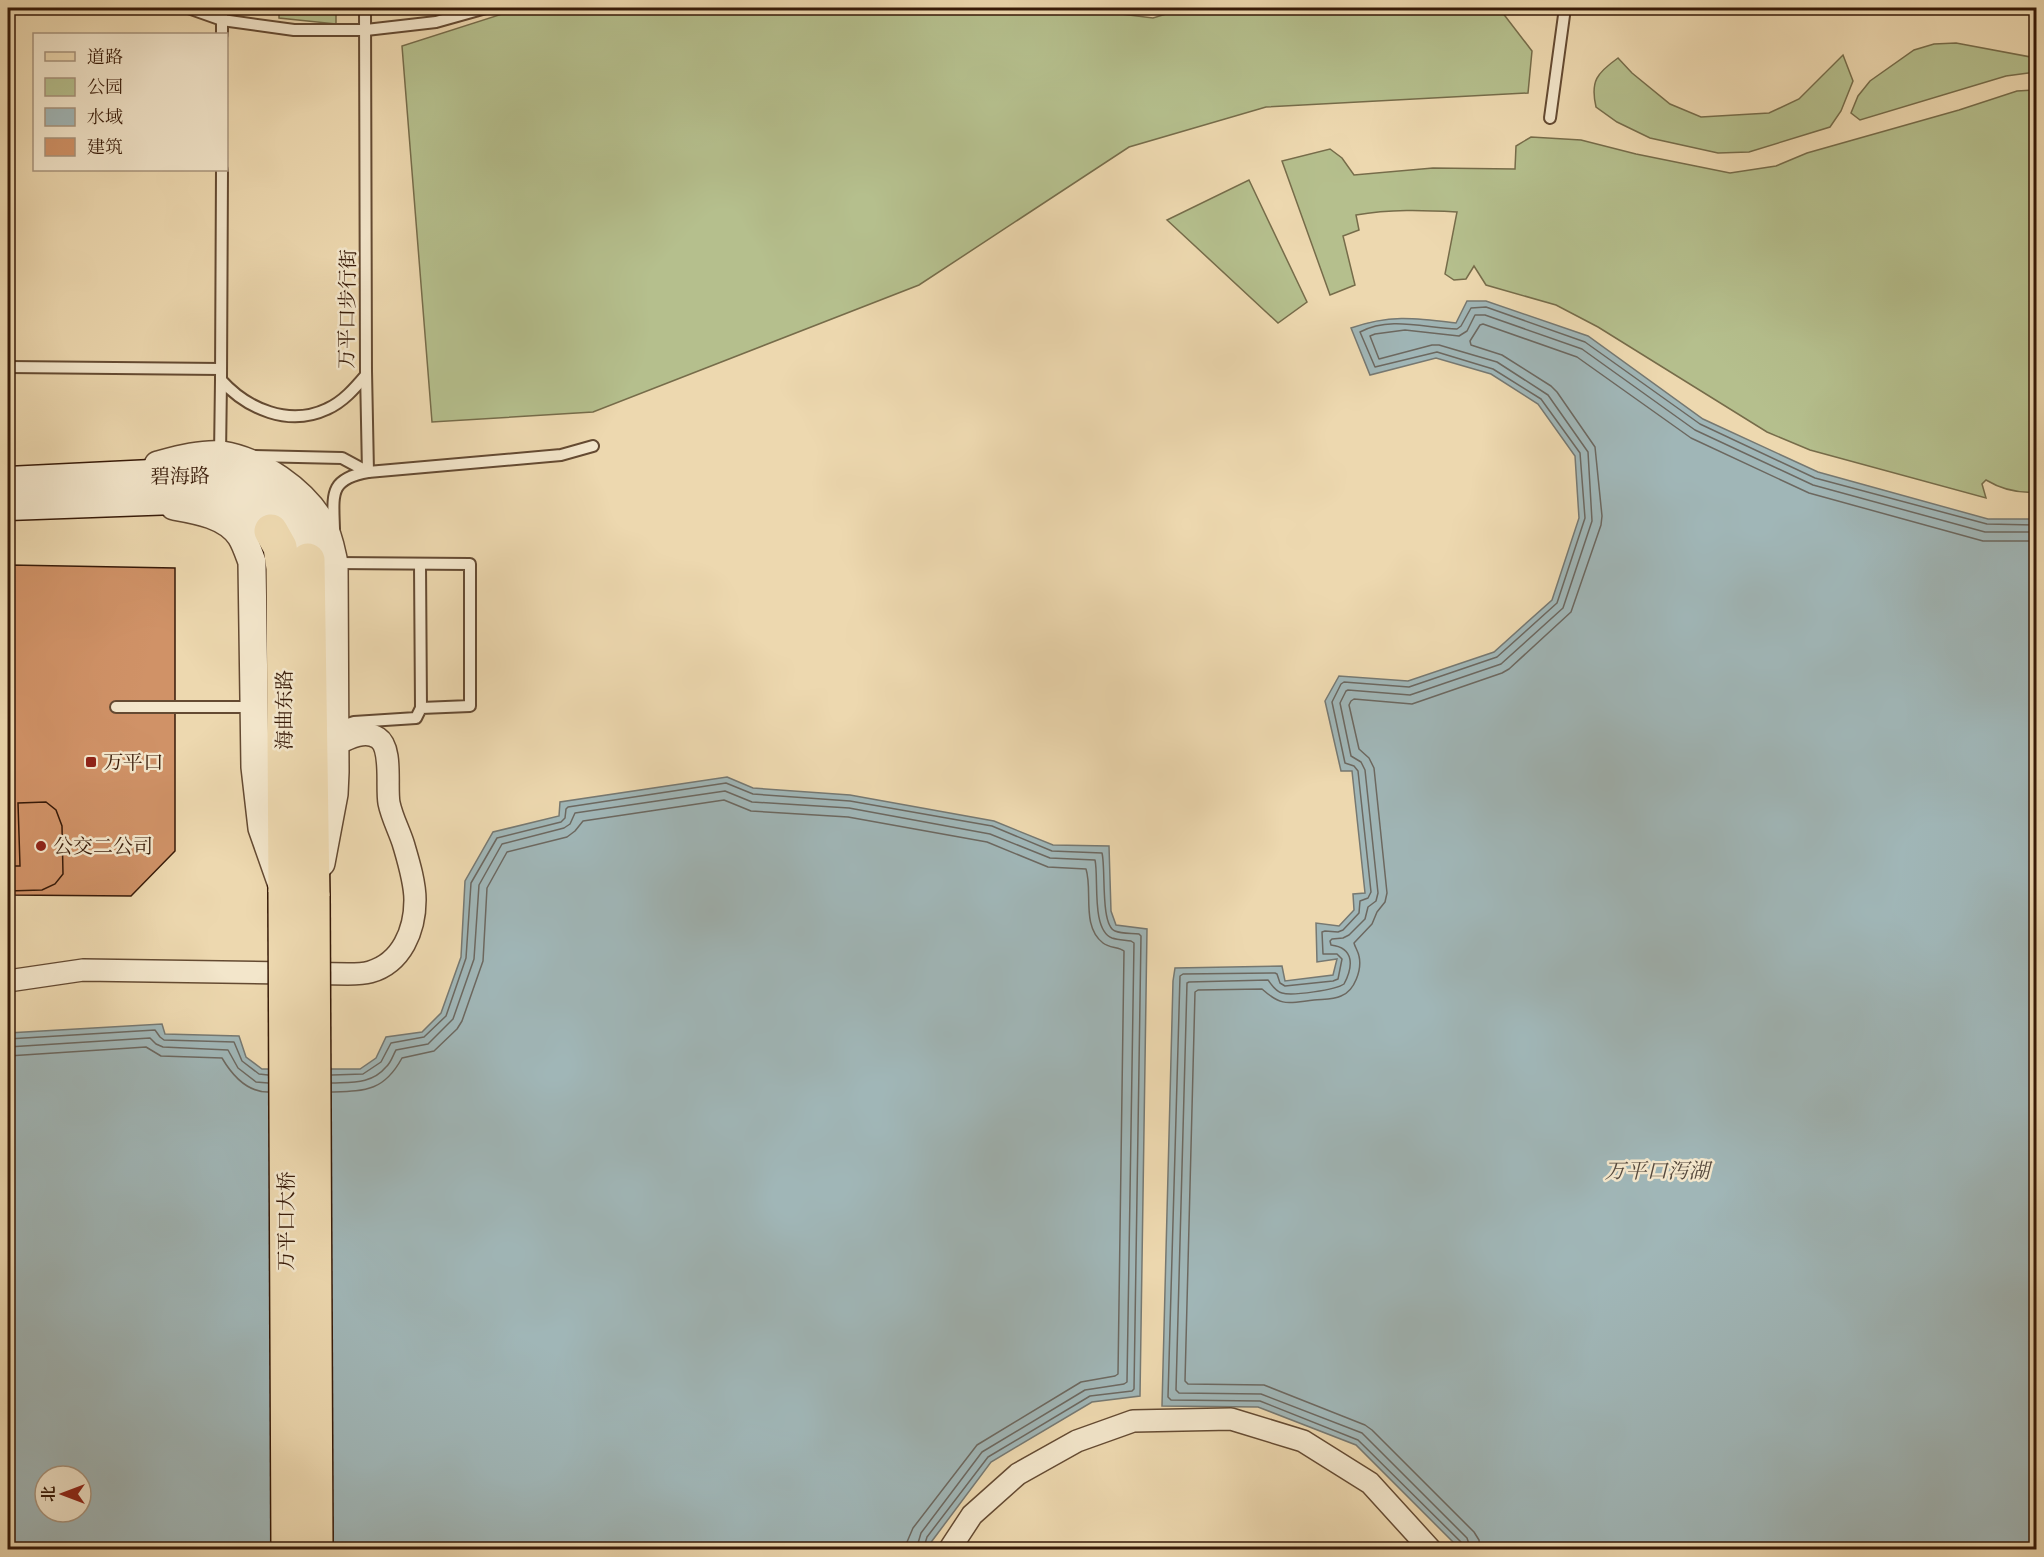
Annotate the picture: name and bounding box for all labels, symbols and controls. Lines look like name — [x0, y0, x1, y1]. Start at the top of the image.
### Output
legend — [33, 33, 228, 171]
text: 道路 — [87, 46, 123, 69]
text: 公园 — [87, 76, 123, 99]
text: 水域 — [87, 106, 123, 129]
text: 建筑 — [87, 136, 123, 159]
street label: 万平口步行街 — [334, 249, 361, 369]
street label: 碧海路 — [150, 463, 210, 490]
street label: 海曲东路 — [272, 670, 297, 750]
place label: 万平口 — [103, 750, 163, 775]
marker: 万平口 — [84, 755, 98, 769]
place label: 公交二公司 — [53, 834, 153, 859]
marker: 公交二公司 — [34, 839, 48, 853]
water label: 万平口泻湖 — [1605, 1158, 1713, 1185]
street label: 万平口大桥 — [274, 1171, 299, 1271]
north arrow — [33, 1464, 93, 1524]
text: 北 — [39, 1486, 59, 1502]

